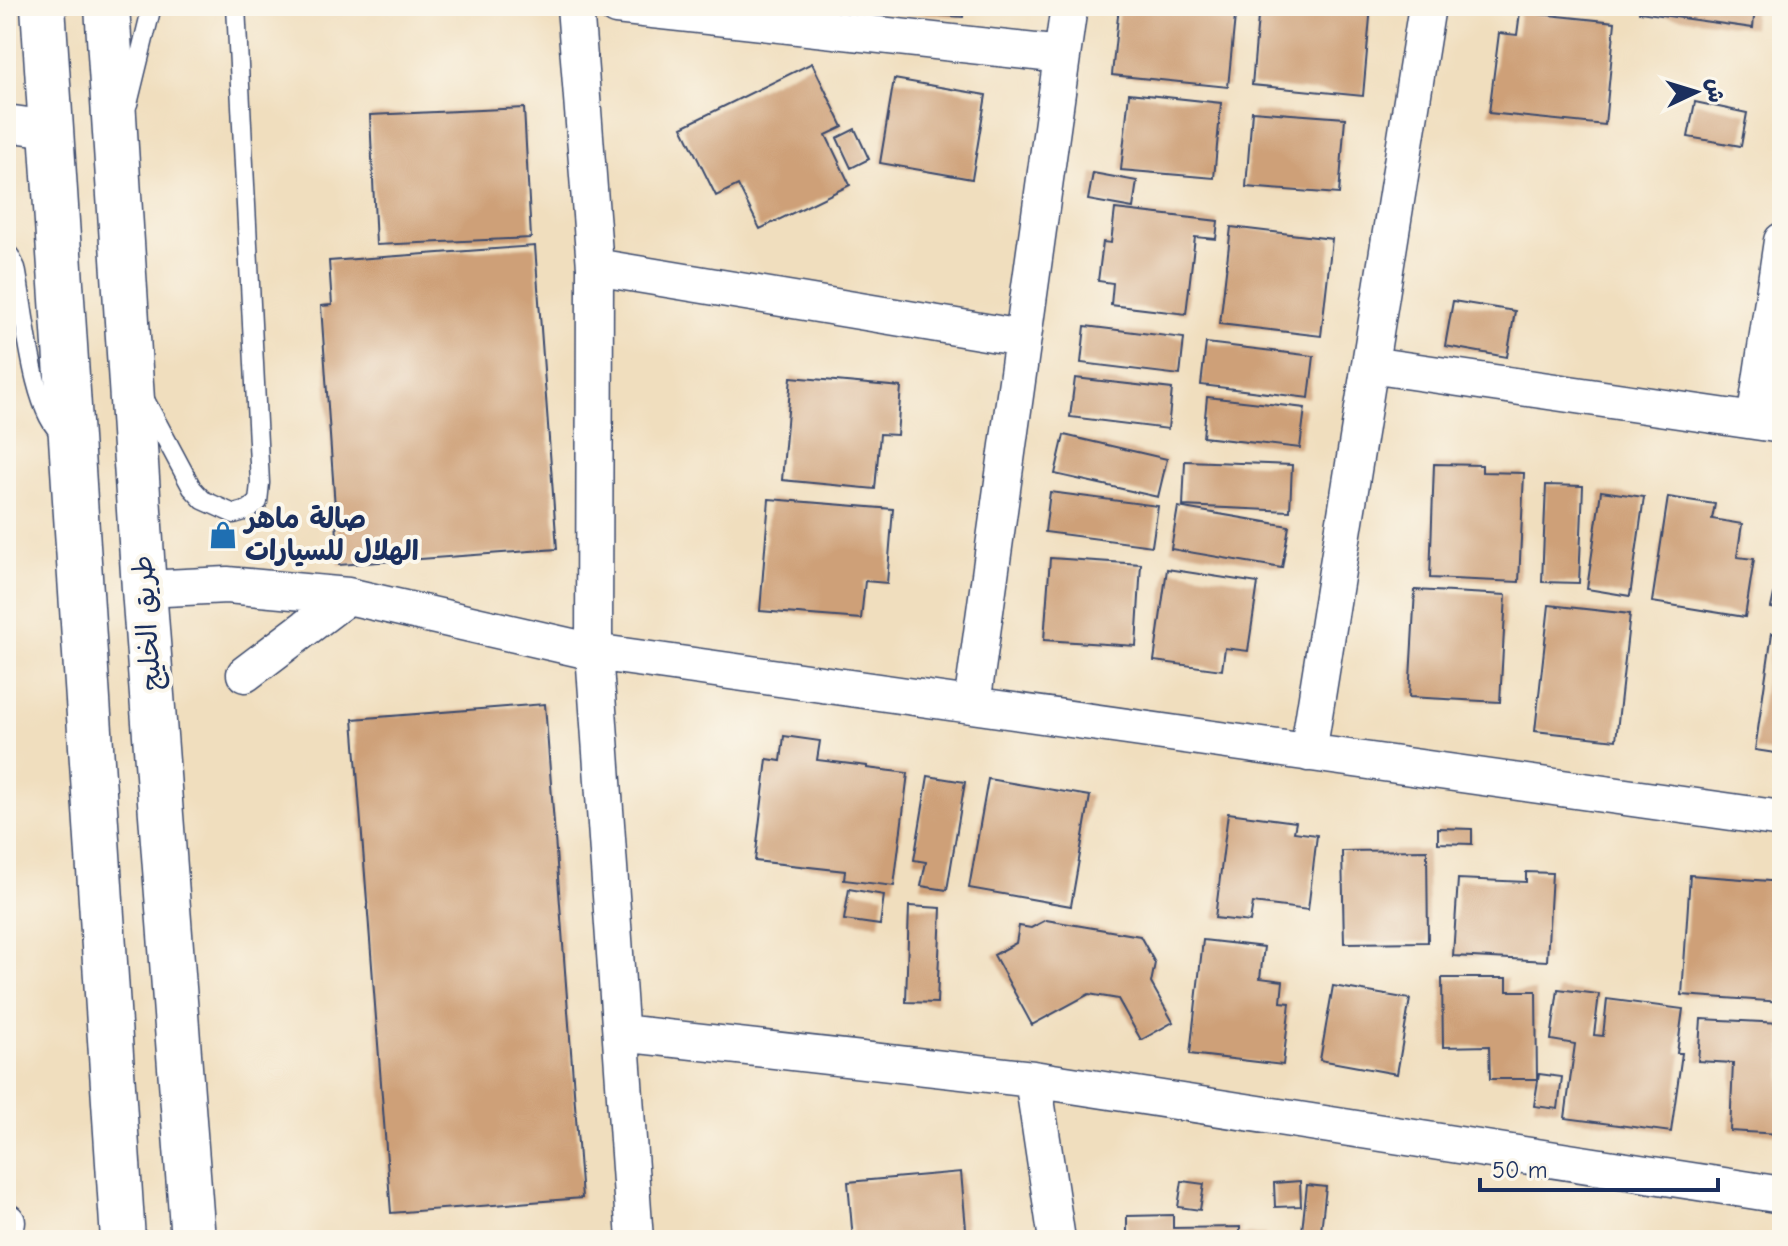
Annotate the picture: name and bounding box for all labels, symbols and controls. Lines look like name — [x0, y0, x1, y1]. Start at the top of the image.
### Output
north arrow — [1656, 52, 1736, 132]
text: ش — [1701, 78, 1729, 104]
place label: صالة ماهر الهلال للسيارات — [242, 503, 419, 567]
shop icon: صالة ماهر الهلال للسيارات — [208, 520, 238, 550]
street label: طريق الخليج — [126, 554, 170, 692]
scale bar — [1480, 1142, 1718, 1192]
text: 50 m — [1492, 1156, 1548, 1184]

